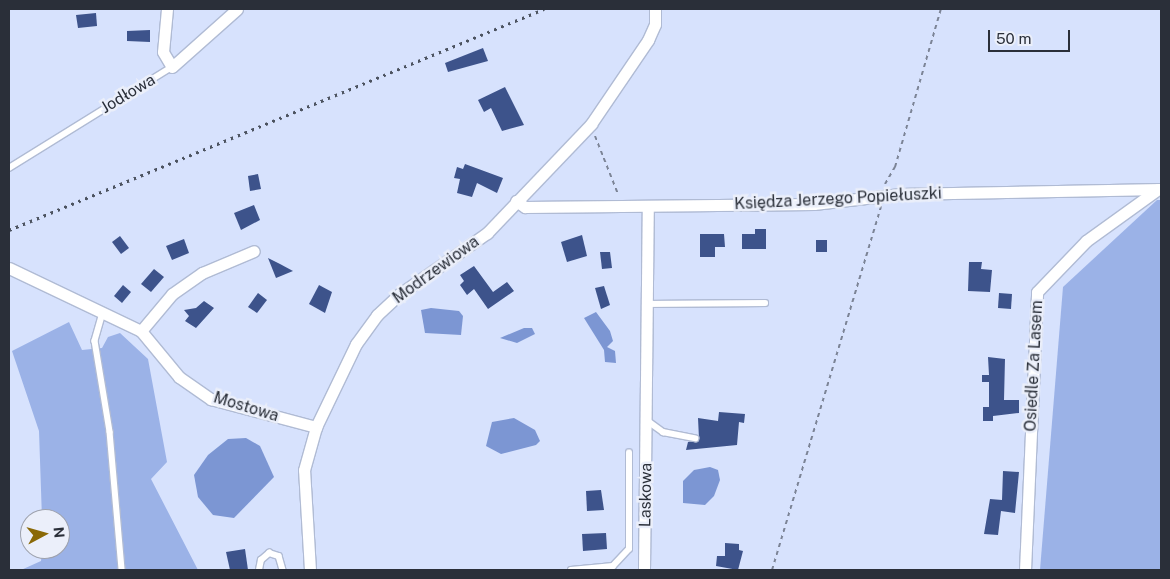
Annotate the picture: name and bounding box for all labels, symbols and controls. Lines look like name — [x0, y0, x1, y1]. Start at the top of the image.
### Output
scale bar — [990, 20, 1072, 52]
text: 50 m — [996, 30, 1031, 47]
street label: Jodłowa — [97, 70, 159, 118]
street label: Księdza Jerzego Popiełuszki — [734, 184, 942, 214]
street label: Modrzewiowa — [389, 232, 483, 308]
street label: Osiedle Za Lasem — [1021, 300, 1047, 432]
street label: Mostowa — [211, 388, 281, 426]
street label: Laskowa — [636, 463, 656, 527]
north arrow — [20, 509, 70, 559]
text: N — [50, 526, 67, 539]

